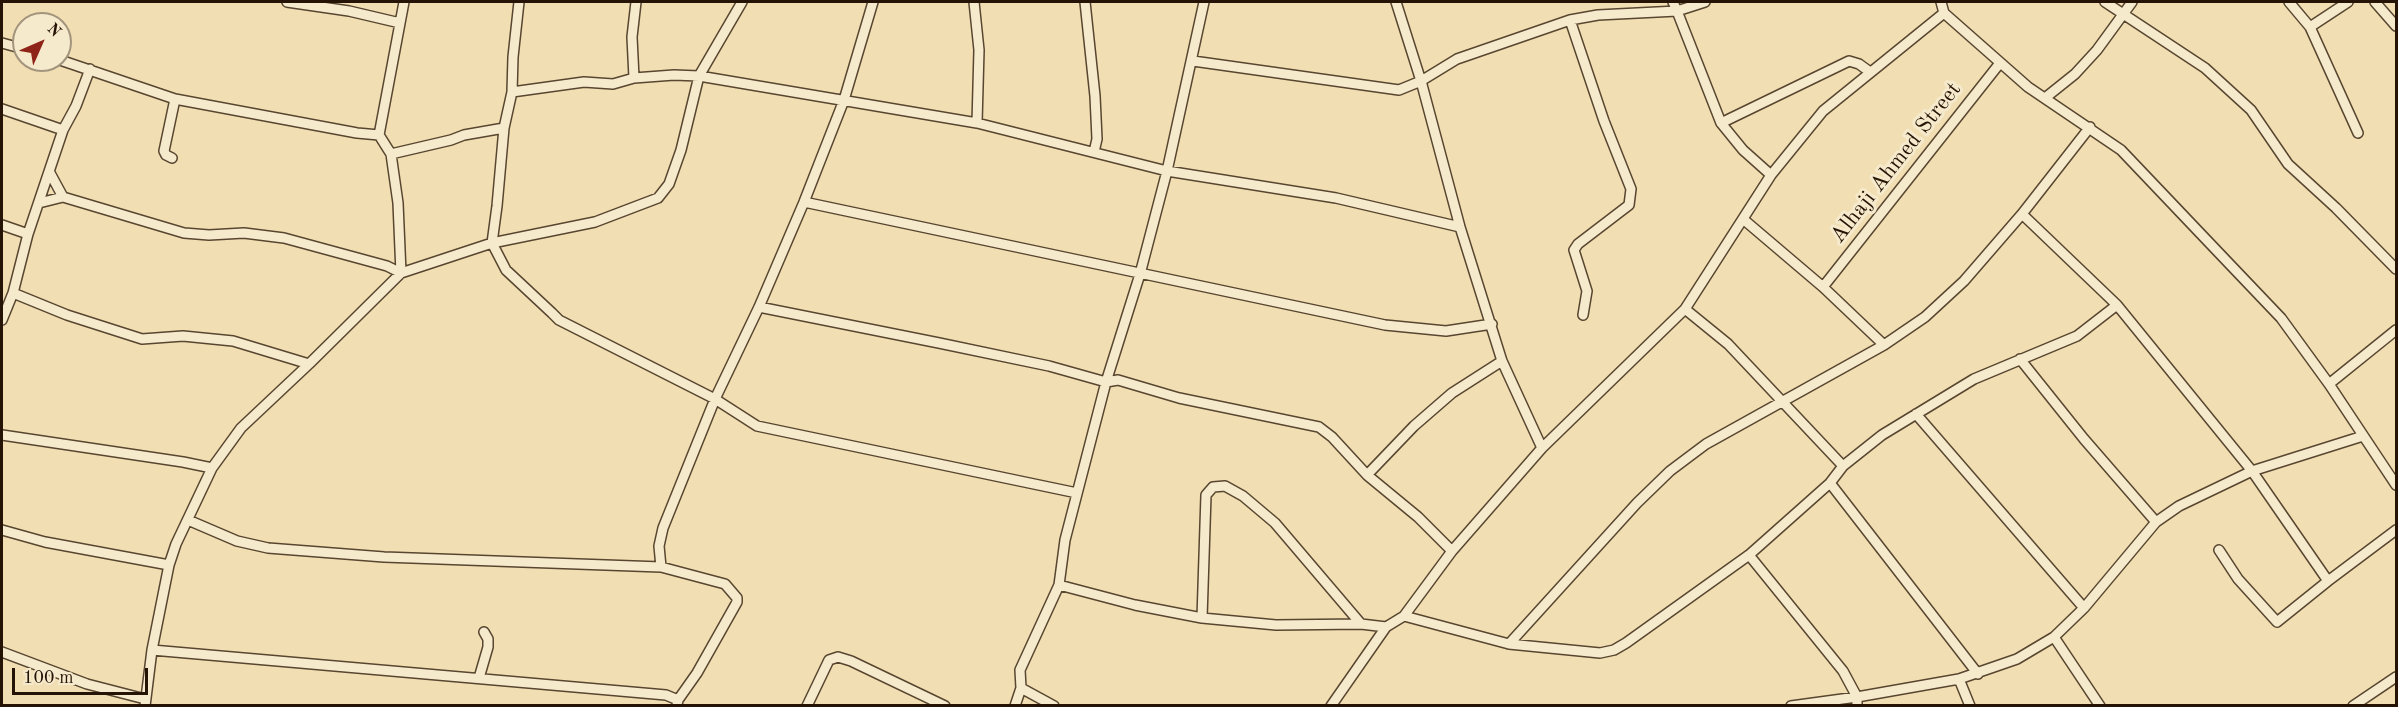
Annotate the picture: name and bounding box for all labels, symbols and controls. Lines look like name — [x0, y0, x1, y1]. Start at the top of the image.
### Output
north arrow — [12, 12, 72, 72]
text: N — [43, 21, 63, 41]
street label: Alhaji Ahmed Street — [1825, 77, 1967, 249]
scale bar — [15, 656, 152, 694]
text: 100 m — [23, 669, 74, 687]

